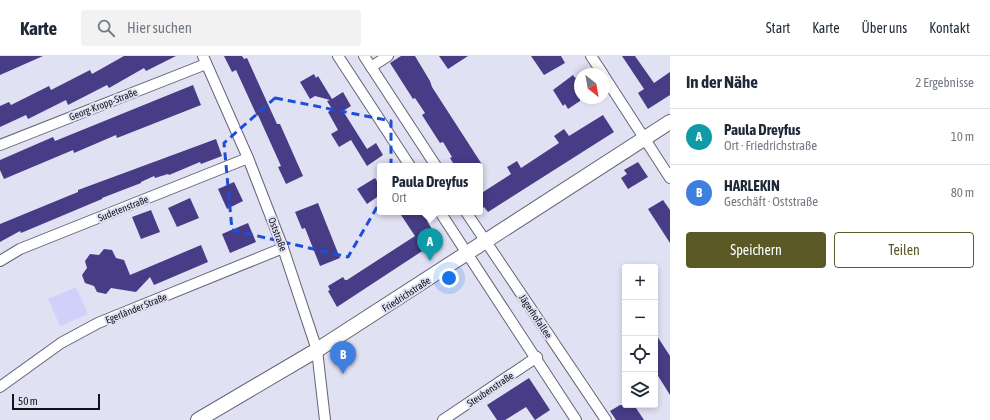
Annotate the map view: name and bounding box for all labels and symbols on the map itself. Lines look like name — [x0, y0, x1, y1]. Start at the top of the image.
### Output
north arrow — [574, 68, 610, 104]
street label: Georg-Kropp-Straße — [68, 86, 139, 123]
street label: Sudetenstraße — [96, 193, 150, 224]
street label: Oststraße — [266, 216, 289, 253]
pin: A — [417, 228, 443, 261]
your location — [439, 268, 459, 288]
street label: Friedrichstraße — [380, 275, 433, 314]
street label: Egerländer Straße — [104, 291, 169, 326]
street label: Jägerhofallee — [517, 292, 555, 341]
pin: B — [330, 341, 356, 374]
street label: Steubenstraße — [465, 370, 516, 409]
scale bar — [12, 392, 100, 411]

